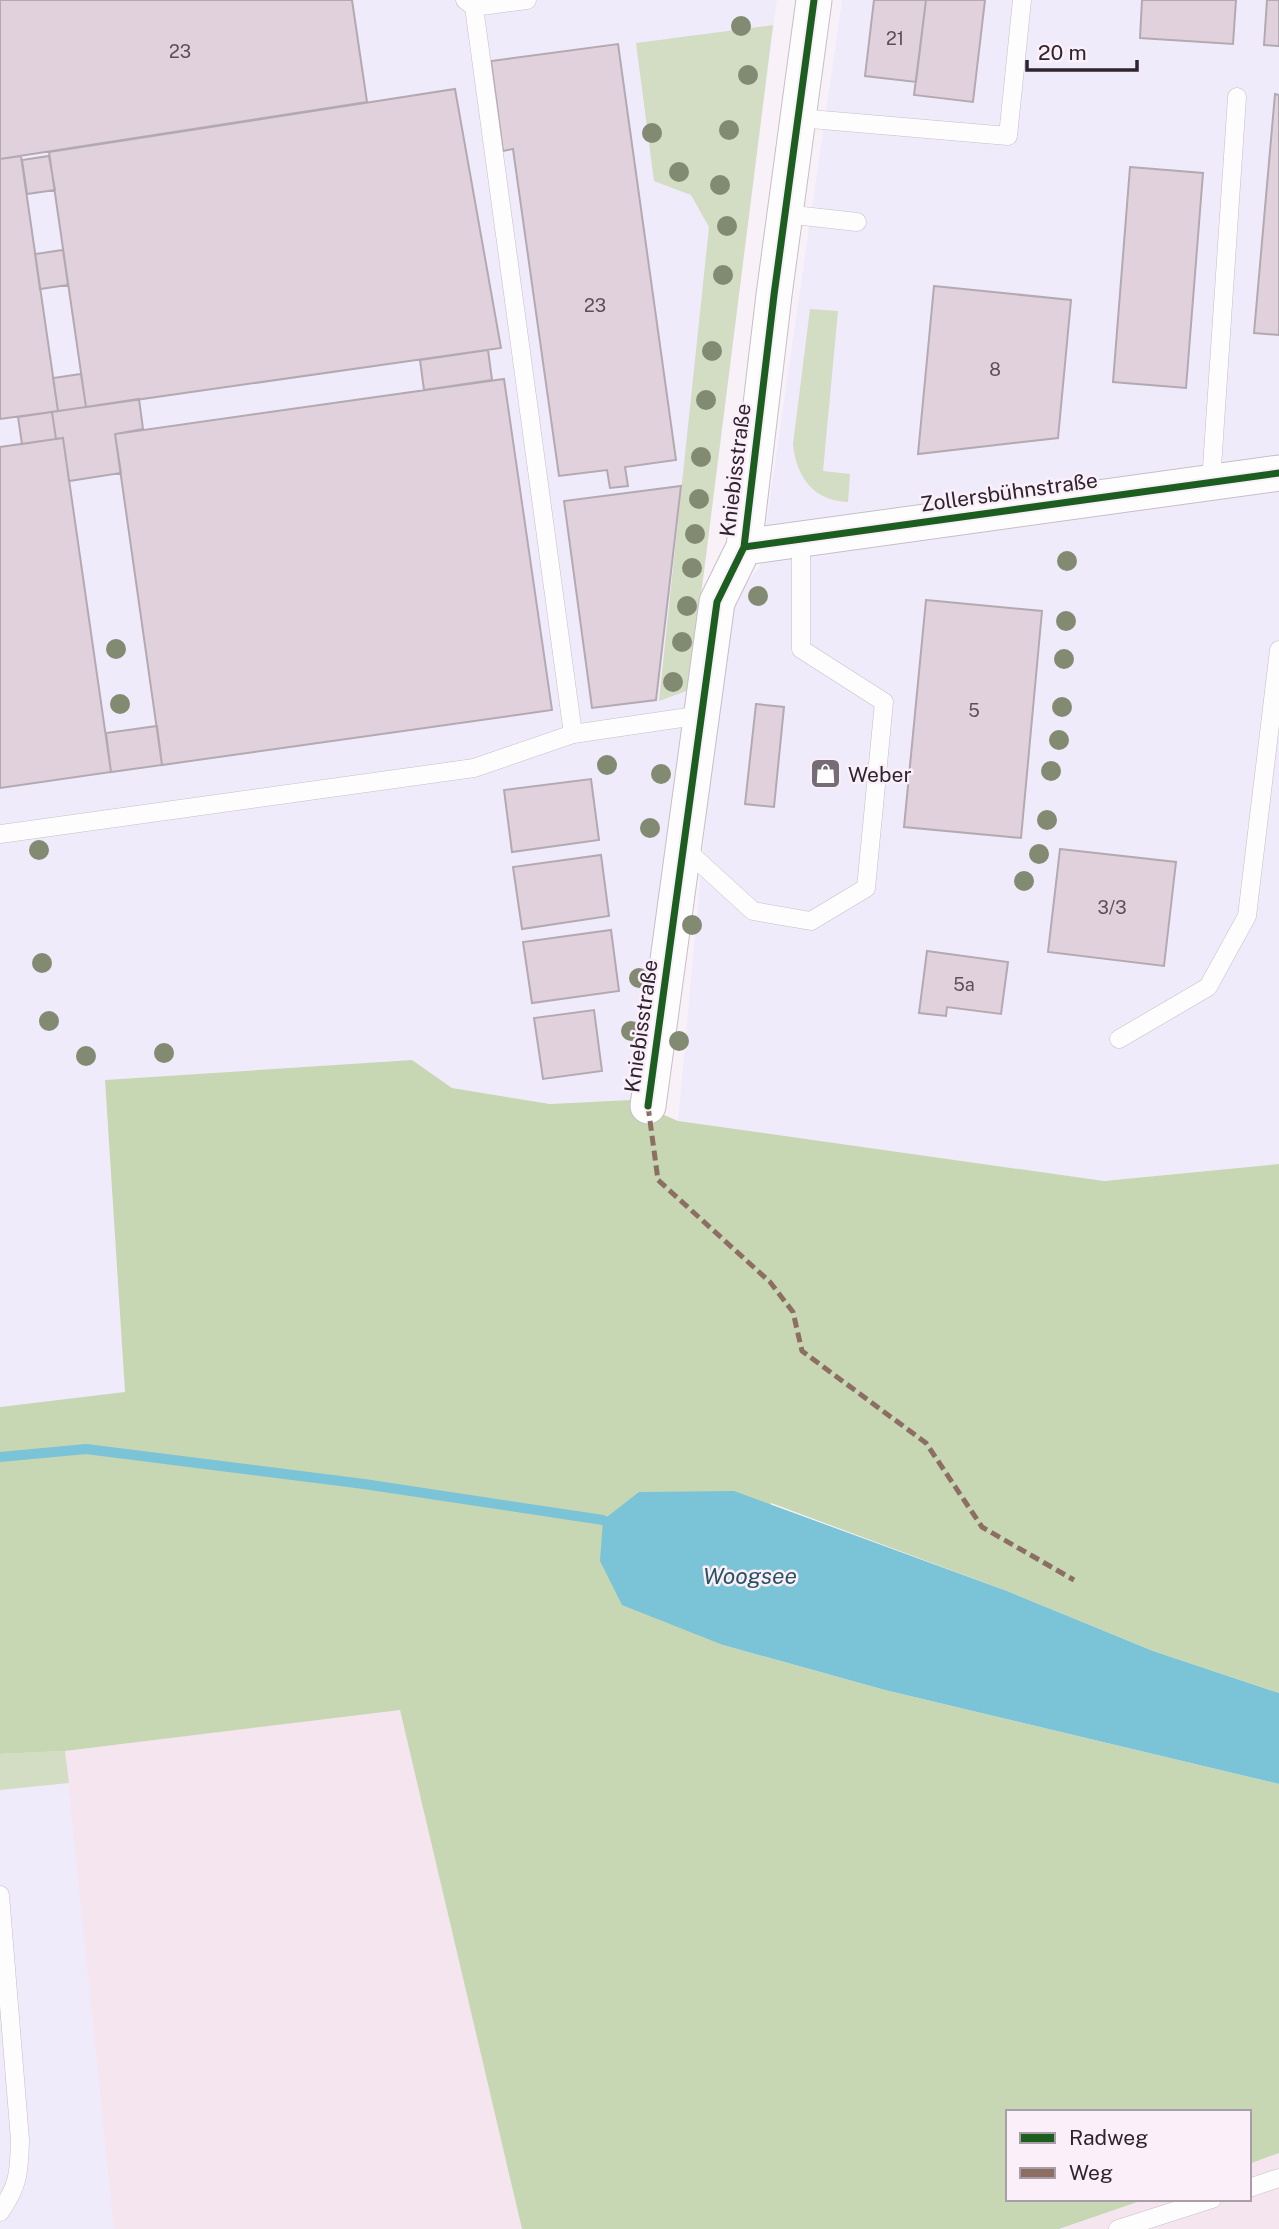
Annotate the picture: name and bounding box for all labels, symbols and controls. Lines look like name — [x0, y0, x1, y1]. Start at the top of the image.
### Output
house number: 21 — [886, 28, 904, 49]
scale bar — [1027, 28, 1137, 72]
text: 20 m — [1038, 40, 1087, 65]
house number: 23 — [169, 41, 191, 62]
house number: 23 — [584, 295, 606, 316]
house number: 8 — [989, 359, 1001, 380]
street label: Kniebisstraße — [714, 402, 756, 538]
street label: Zollersbühnstraße — [919, 467, 1099, 517]
house number: 5 — [968, 700, 980, 721]
shop icon: Weber — [808, 757, 842, 791]
place label: Weber — [848, 762, 912, 787]
house number: 3/3 — [1098, 897, 1127, 918]
street label: Kniebisstraße — [619, 958, 663, 1094]
house number: 5a — [953, 974, 975, 995]
water label: Woogsee — [703, 1562, 797, 1589]
legend — [1006, 2110, 1251, 2201]
text: Radweg — [1069, 2125, 1148, 2150]
text: Weg — [1069, 2160, 1113, 2185]

